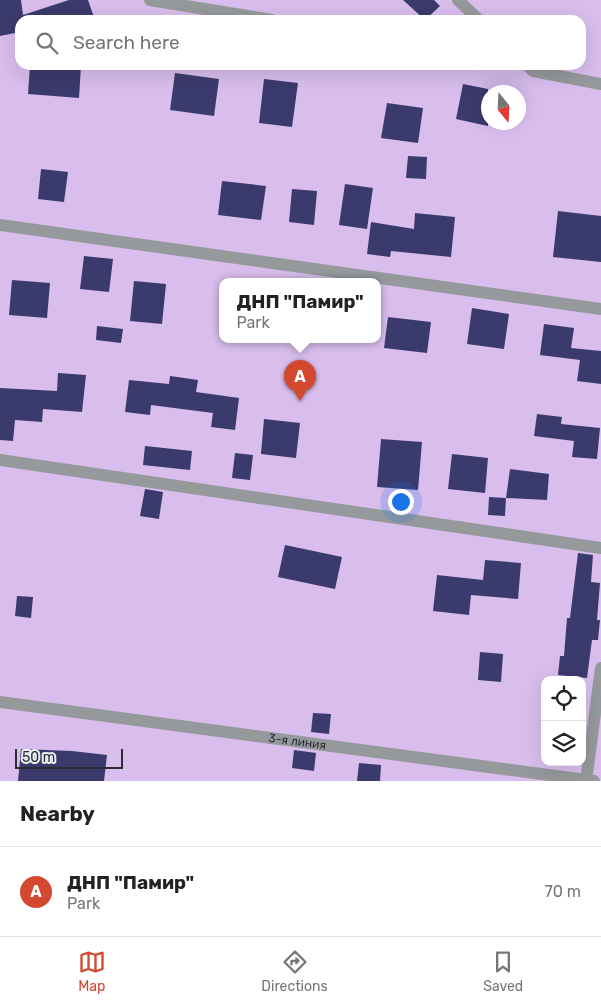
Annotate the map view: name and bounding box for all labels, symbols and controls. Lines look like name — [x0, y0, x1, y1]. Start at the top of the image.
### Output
search box — [15, 15, 586, 70]
icon: search — [33, 29, 61, 57]
text: Search here — [73, 31, 180, 54]
north arrow — [481, 85, 526, 130]
popup — [219, 278, 381, 343]
text: ДНП "Памир" — [236, 290, 364, 313]
text: Park — [236, 313, 270, 332]
pin: A — [284, 360, 316, 401]
your location — [388, 489, 414, 515]
map controls — [541, 676, 586, 766]
button: locate — [541, 676, 586, 721]
button: layers — [541, 721, 586, 766]
street label: 3-я линия — [268, 731, 327, 752]
scale bar — [15, 746, 122, 769]
text: 50 m — [22, 749, 55, 766]
text: Nearby — [20, 801, 95, 826]
text: ДНП "Памир" — [67, 871, 194, 894]
text: A — [30, 882, 42, 901]
text: 70 m — [544, 882, 581, 901]
text: Park — [67, 894, 100, 913]
tab: Map — [78, 948, 106, 995]
tab: Directions — [261, 948, 328, 995]
tab: Saved — [483, 948, 523, 995]

